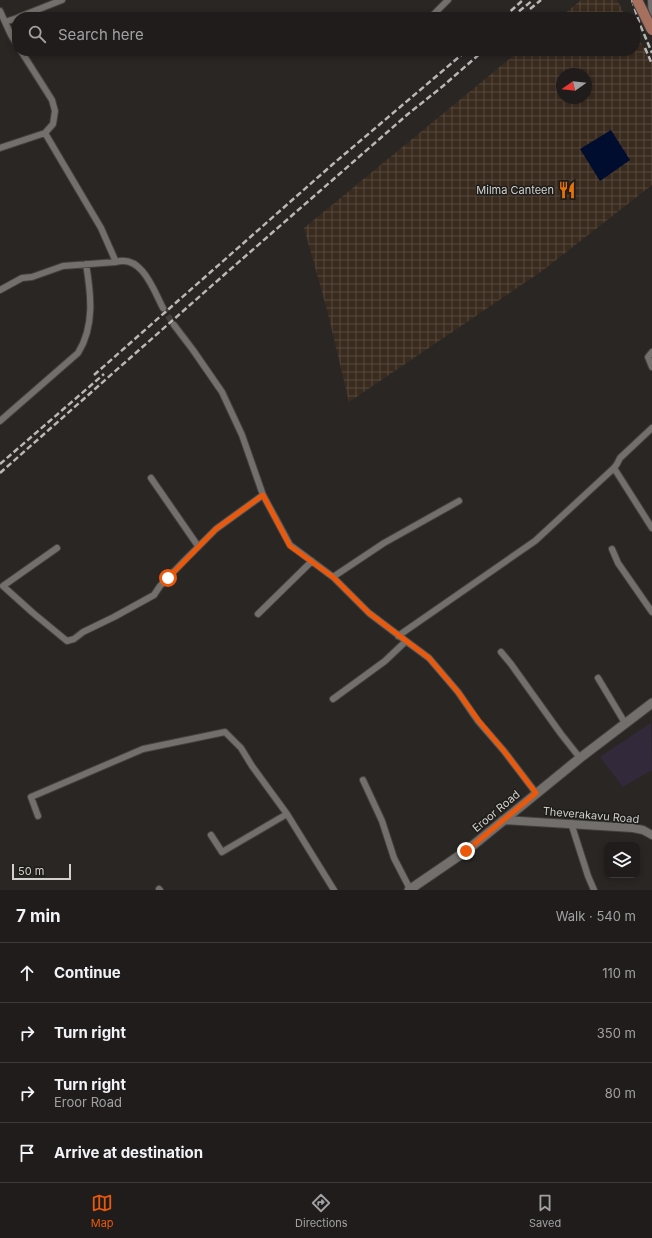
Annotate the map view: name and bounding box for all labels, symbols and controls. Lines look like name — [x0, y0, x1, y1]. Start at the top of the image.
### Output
search box — [12, 12, 640, 56]
icon: search — [26, 23, 48, 45]
text: Search here — [58, 25, 144, 44]
north arrow — [556, 68, 592, 104]
restaurant icon: Milma Canteen — [557, 180, 577, 200]
place label: Milma Canteen — [476, 183, 554, 197]
route start — [159, 569, 177, 587]
street label: Eroor Road — [469, 787, 523, 835]
street label: Theverakavu Road — [542, 804, 640, 826]
route end — [457, 842, 475, 860]
map controls — [604, 842, 640, 878]
button: layers — [604, 842, 640, 878]
scale bar — [12, 862, 71, 881]
text: 50 m — [18, 864, 44, 878]
text: 7 min — [16, 906, 61, 926]
text: Walk · 540 m — [556, 908, 636, 924]
icon: ahead — [16, 962, 38, 984]
text: Continue — [54, 963, 121, 982]
text: 110 m — [602, 965, 636, 981]
icon: right — [16, 1022, 38, 1044]
text: Turn right — [54, 1023, 126, 1042]
text: 350 m — [597, 1025, 636, 1041]
text: Turn right — [54, 1075, 126, 1094]
icon: right — [16, 1082, 38, 1104]
text: 80 m — [605, 1085, 636, 1101]
text: Eroor Road — [54, 1094, 122, 1110]
icon: arrive — [16, 1142, 38, 1164]
text: Arrive at destination — [54, 1143, 203, 1162]
tab: Map — [91, 1192, 114, 1230]
tab: Directions — [295, 1192, 348, 1230]
tab: Saved — [529, 1192, 561, 1230]

